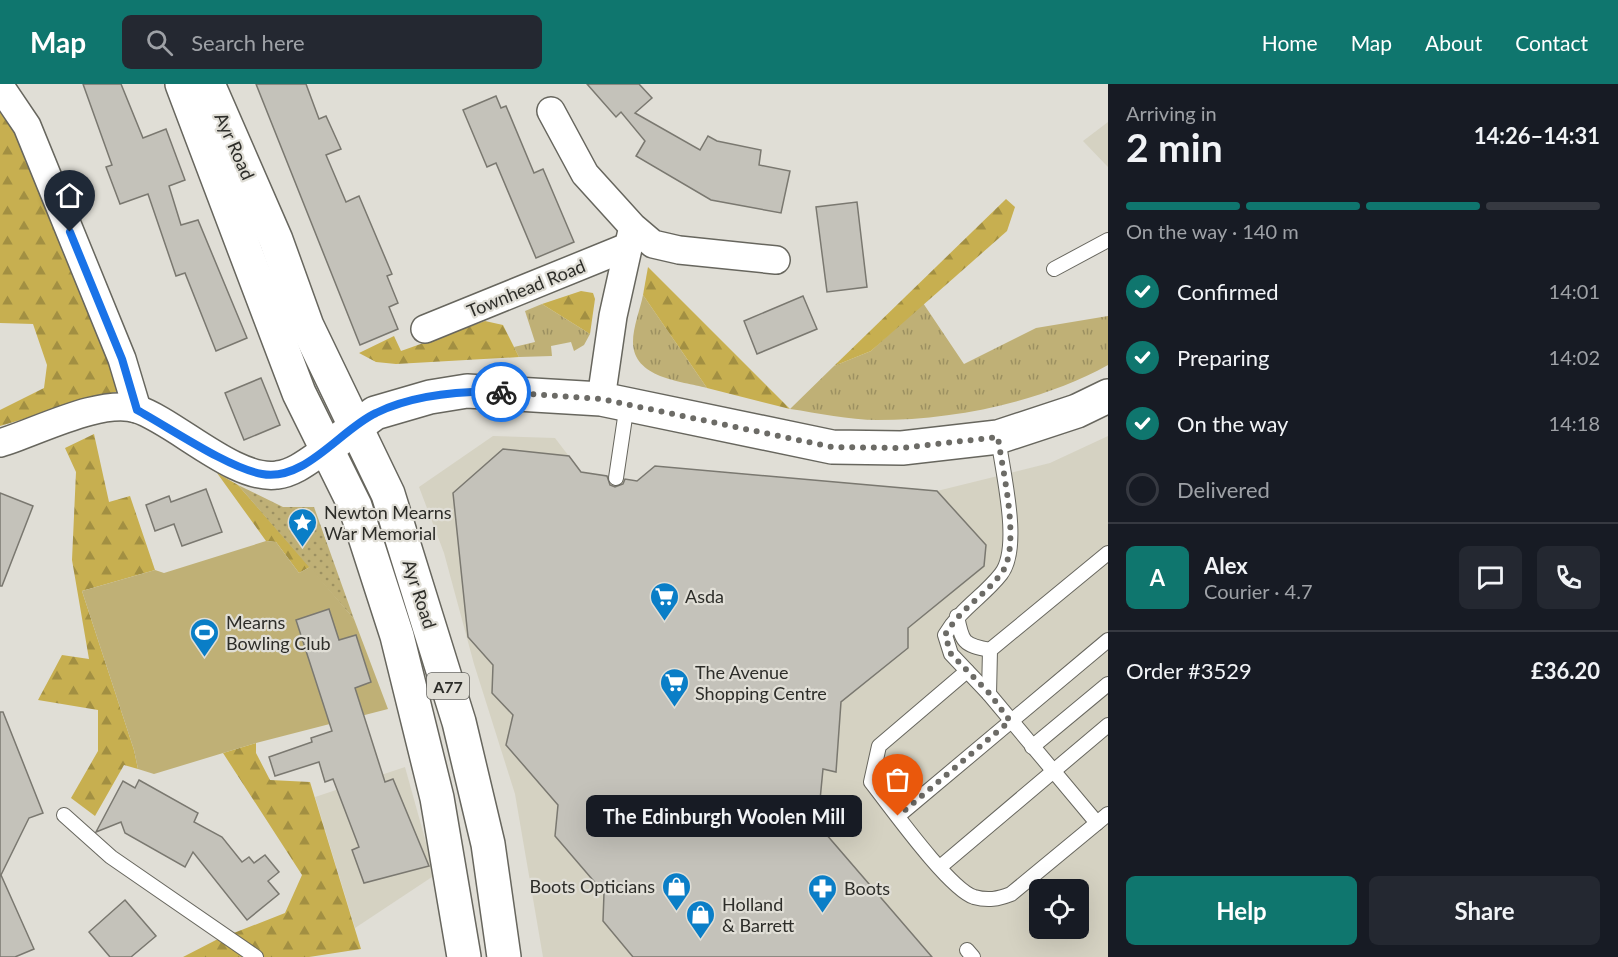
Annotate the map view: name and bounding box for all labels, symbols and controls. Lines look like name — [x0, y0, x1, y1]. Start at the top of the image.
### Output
search box — [122, 15, 542, 69]
text: Map — [30, 25, 86, 59]
icon: search — [143, 26, 176, 59]
text: Search here — [191, 29, 305, 56]
text: Home — [1262, 30, 1318, 55]
text: Map — [1351, 30, 1392, 55]
text: About — [1425, 30, 1482, 55]
text: Contact — [1515, 30, 1588, 55]
text: Arriving in — [1126, 101, 1217, 125]
street label: Ayr Road — [210, 109, 260, 183]
text: 14:26–14:31 — [1474, 122, 1600, 149]
text: 2 min — [1126, 124, 1223, 170]
pin — [44, 170, 95, 232]
icon: home — [53, 179, 86, 212]
text: On the way · 140 m — [1126, 219, 1299, 243]
street label: Townhead Road — [464, 254, 588, 322]
icon: check — [1126, 275, 1159, 308]
text: Confirmed — [1177, 278, 1279, 305]
text: 14:01 — [1549, 279, 1600, 303]
icon: check — [1126, 341, 1159, 374]
text: Preparing — [1177, 344, 1269, 371]
text: 14:02 — [1549, 345, 1600, 369]
courier — [471, 362, 531, 422]
icon: bike — [485, 376, 518, 409]
icon: check — [1126, 407, 1159, 440]
text: On the way — [1177, 410, 1288, 437]
text: 14:18 — [1549, 411, 1600, 435]
text: Delivered — [1177, 476, 1270, 503]
place label: Newton Mearns War Memorial — [324, 501, 452, 544]
place icon: Newton Mearns War Memorial — [287, 506, 319, 548]
button: chat — [1459, 546, 1522, 609]
button: phone — [1537, 546, 1600, 609]
text: Alex — [1204, 552, 1248, 579]
street label: Ayr Road — [399, 557, 441, 631]
text: A — [1150, 564, 1165, 591]
text: Courier · 4.7 — [1204, 579, 1313, 603]
supermarket icon: Asda — [648, 580, 680, 622]
place label: Asda — [685, 585, 724, 607]
place label: Mearns Bowling Club — [226, 611, 331, 654]
sports icon: Mearns Bowling Club — [189, 616, 221, 658]
text: Order #3529 — [1126, 657, 1252, 684]
text: £36.20 — [1531, 657, 1600, 684]
place label: The Avenue Shopping Centre — [695, 661, 827, 704]
supermarket icon: The Avenue Shopping Centre — [658, 666, 690, 708]
road number: A77 — [427, 673, 469, 699]
pin — [872, 754, 923, 816]
icon: bag — [881, 763, 914, 796]
callout: The Edinburgh Woolen Mill — [586, 795, 862, 837]
text: The Edinburgh Woolen Mill — [603, 804, 845, 828]
shop icon: Boots Opticians — [660, 870, 692, 912]
pharmacy icon: Boots — [807, 872, 839, 914]
place label: Boots Opticians — [529, 875, 655, 897]
button: Help — [1126, 876, 1357, 945]
button: Share — [1369, 876, 1600, 945]
place label: Boots — [844, 877, 890, 899]
map controls — [1029, 879, 1089, 939]
button: locate — [1029, 879, 1089, 939]
place label: Holland & Barrett — [722, 893, 795, 936]
shop icon: Holland & Barrett — [685, 898, 717, 940]

